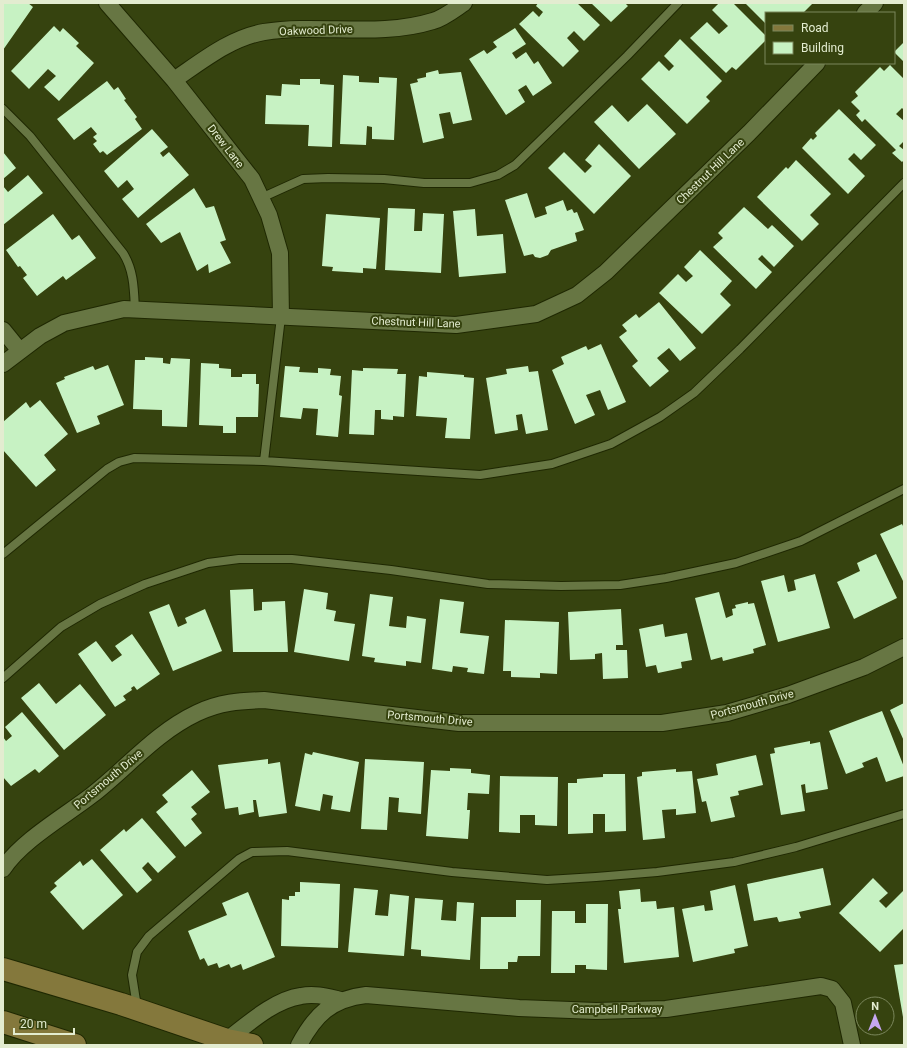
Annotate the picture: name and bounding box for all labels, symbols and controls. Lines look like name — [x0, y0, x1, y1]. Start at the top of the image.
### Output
legend — [765, 12, 895, 64]
text: Road — [801, 21, 829, 35]
street label: Oakwood Drive — [279, 23, 353, 38]
text: Building — [801, 41, 844, 55]
street label: Drew Lane — [205, 122, 247, 171]
street label: Chestnut Hill Lane — [674, 136, 747, 207]
street label: Chestnut Hill Lane — [371, 314, 461, 331]
street label: Portsmouth Drive — [709, 687, 795, 722]
street label: Portsmouth Drive — [387, 708, 473, 729]
street label: Portsmouth Drive — [71, 747, 145, 812]
north arrow — [855, 996, 895, 1036]
text: N — [871, 1000, 879, 1013]
street label: Campbell Parkway — [572, 1003, 663, 1016]
scale bar — [14, 1010, 74, 1036]
text: 20 m — [20, 1017, 47, 1031]

